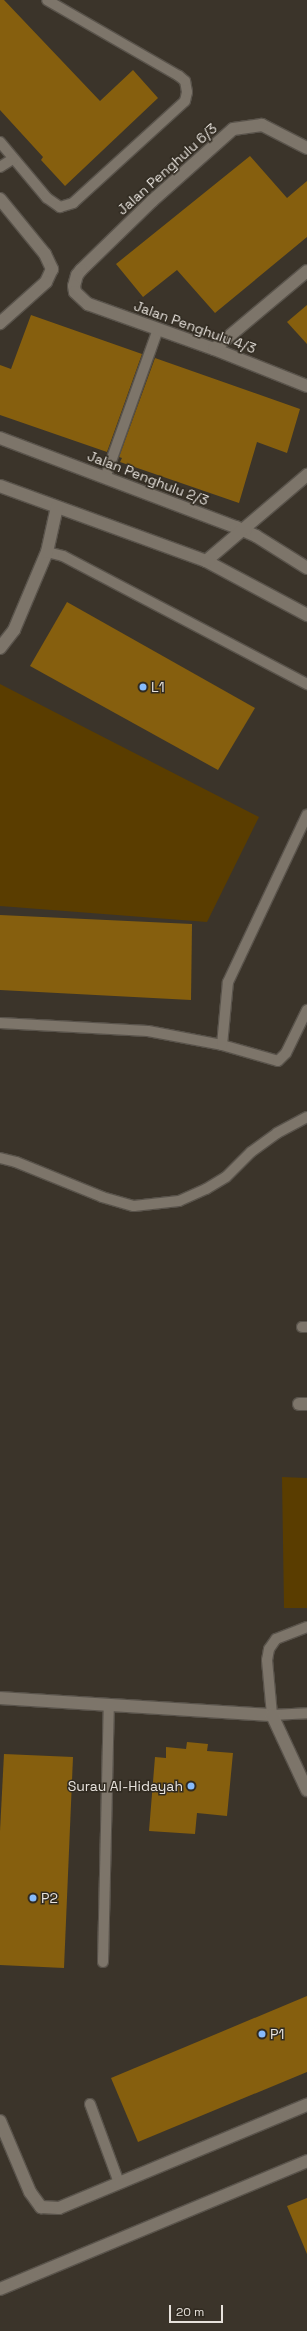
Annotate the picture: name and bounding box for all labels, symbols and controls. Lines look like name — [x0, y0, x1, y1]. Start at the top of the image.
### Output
street label: Jalan Penghulu 6/3 — [114, 120, 220, 218]
street label: Jalan Penghulu 4/3 — [132, 297, 258, 357]
street label: Jalan Penghulu 2/3 — [85, 447, 211, 509]
place label: L1 — [151, 679, 164, 695]
marker: L1 — [138, 682, 148, 692]
place label: Surau Al-Hidayah — [67, 1778, 183, 1794]
marker: Surau Al-Hidayah — [186, 1781, 196, 1791]
place label: P2 — [41, 1890, 58, 1906]
marker: P2 — [28, 1893, 38, 1903]
place label: P1 — [270, 2026, 284, 2042]
marker: P1 — [257, 2029, 267, 2039]
scale bar — [171, 2297, 225, 2323]
text: 20 m — [176, 2304, 204, 2320]

